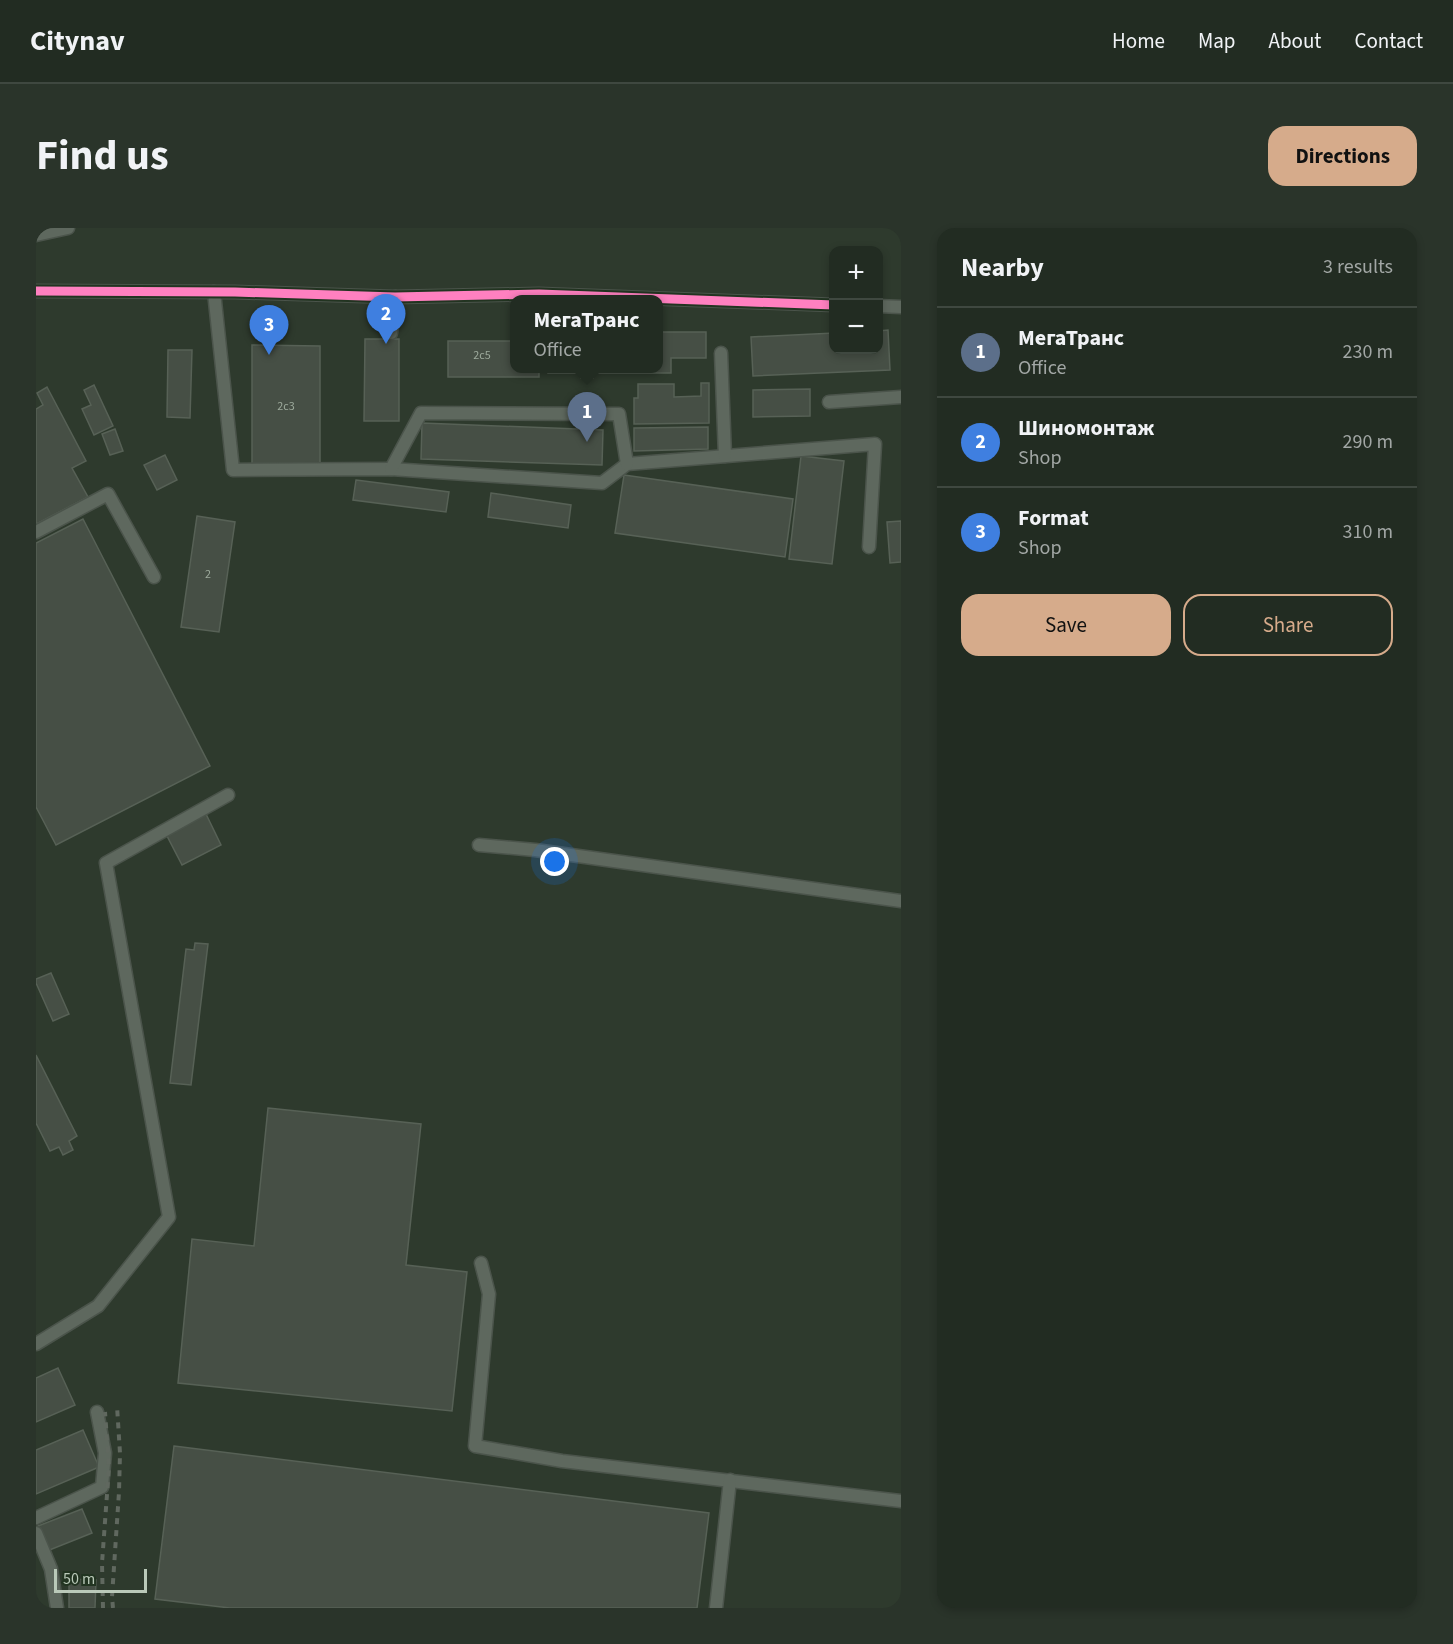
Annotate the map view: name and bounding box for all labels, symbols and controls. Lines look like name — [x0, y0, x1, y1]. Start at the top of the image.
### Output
text: Citynav — [30, 21, 125, 61]
text: Home — [1112, 26, 1165, 56]
text: Map — [1198, 26, 1236, 56]
text: About — [1269, 26, 1321, 56]
text: Contact — [1354, 26, 1423, 56]
text: Find us — [36, 126, 169, 186]
button: Directions — [1268, 126, 1417, 186]
map controls — [829, 246, 883, 354]
button: + — [829, 246, 883, 300]
text: Nearby — [961, 249, 1044, 286]
text: 3 results — [1323, 253, 1393, 281]
pin: 2 — [366, 294, 406, 344]
popup — [510, 295, 663, 373]
button: − — [829, 300, 883, 354]
text: МегаТранс — [533, 304, 640, 336]
pin: 3 — [250, 306, 288, 355]
text: МегаТранс — [1018, 322, 1124, 354]
text: Office — [533, 336, 582, 364]
text: 1 — [975, 338, 986, 366]
text: 230 m — [1343, 338, 1393, 366]
house number: 2с5 — [473, 347, 491, 364]
text: Office — [1018, 354, 1066, 382]
pin: 1 — [568, 392, 606, 442]
house number: 2с3 — [277, 398, 295, 415]
text: Шиномонтаж — [1018, 412, 1154, 444]
text: 2 — [975, 428, 986, 456]
text: 290 m — [1343, 428, 1393, 456]
text: Shop — [1018, 444, 1062, 472]
text: Format — [1018, 502, 1089, 534]
text: 3 — [975, 518, 986, 546]
text: 310 m — [1343, 518, 1393, 546]
text: Shop — [1018, 534, 1062, 562]
house number: 2 — [205, 566, 211, 583]
button: Save — [961, 594, 1171, 656]
button: Share — [1183, 594, 1393, 656]
your location — [540, 847, 569, 876]
scale bar — [54, 1566, 147, 1594]
text: 50 m — [63, 1568, 95, 1590]

